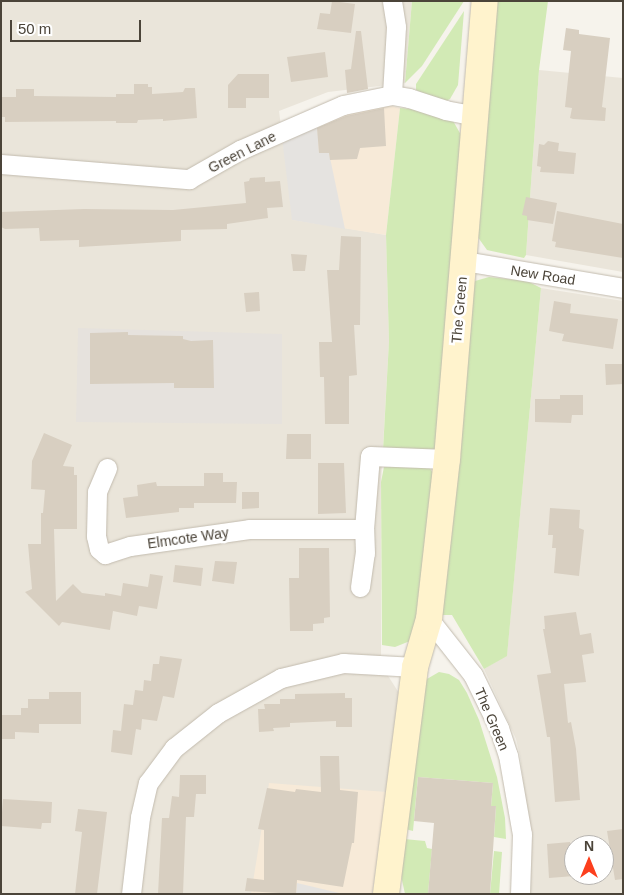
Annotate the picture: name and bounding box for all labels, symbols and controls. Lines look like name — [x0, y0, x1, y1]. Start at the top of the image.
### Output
scale bar — [12, 10, 144, 42]
text: 50 m — [18, 20, 51, 37]
street label: Green Lane — [205, 128, 279, 176]
street label: New Road — [509, 262, 577, 288]
street label: The Green — [448, 276, 470, 344]
street label: Elmcote Way — [146, 524, 230, 552]
street label: The Green — [471, 685, 513, 753]
north arrow — [564, 835, 614, 885]
text: N — [584, 838, 594, 854]

